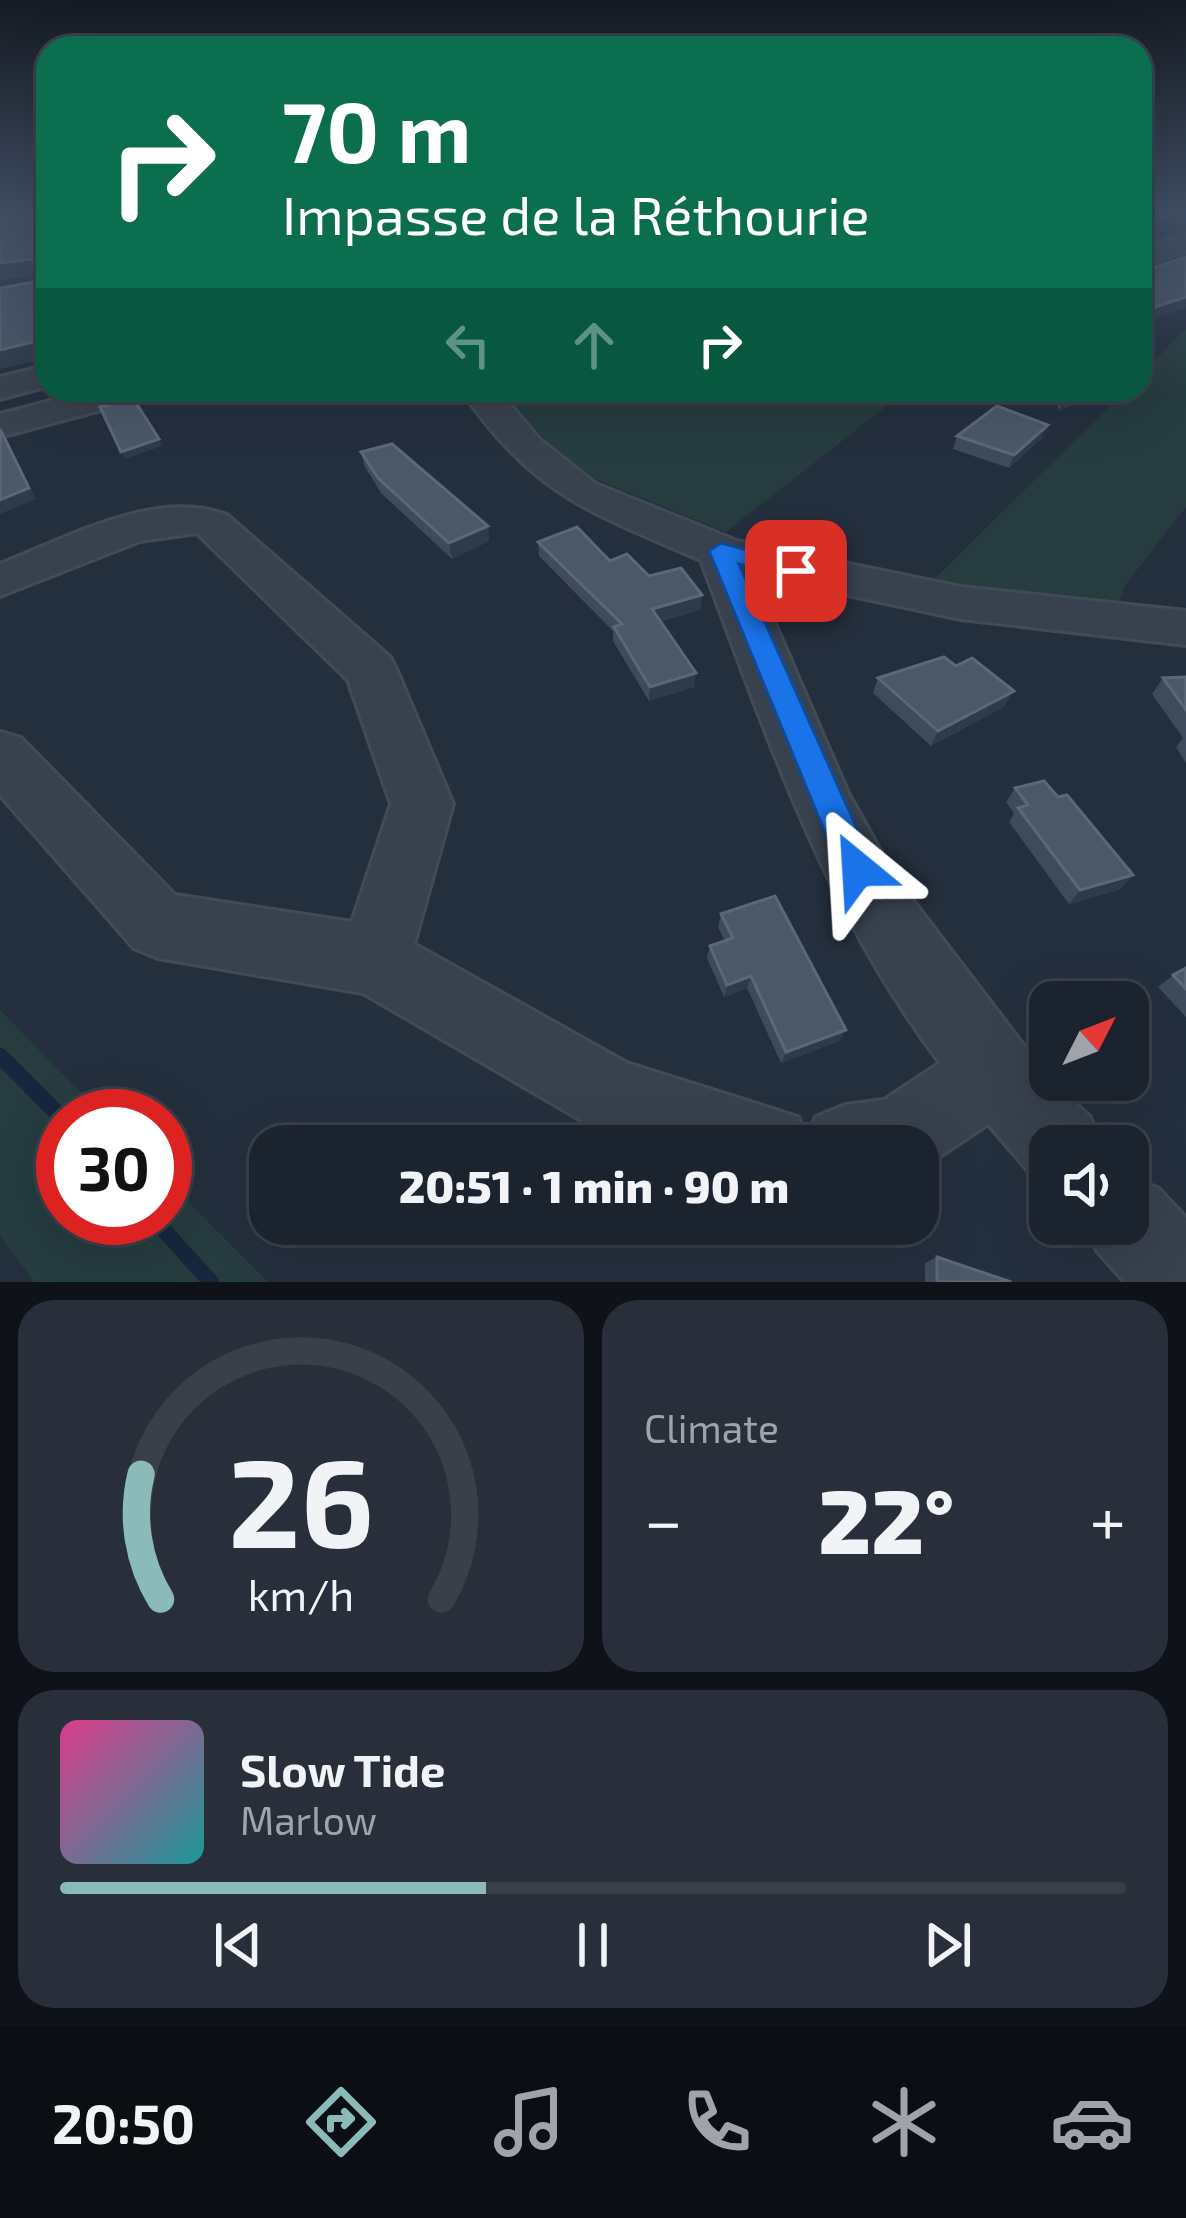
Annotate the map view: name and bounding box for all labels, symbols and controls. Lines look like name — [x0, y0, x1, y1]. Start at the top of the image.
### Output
text: 70 m — [282, 79, 472, 180]
icon: right — [84, 84, 240, 240]
text: Impasse de la Réthourie — [282, 181, 870, 246]
icon: left — [435, 312, 501, 378]
icon: ahead — [561, 312, 627, 378]
icon: right — [687, 312, 753, 378]
pin — [745, 520, 847, 622]
icon: arrive — [763, 538, 829, 604]
position arrow — [795, 806, 921, 932]
north arrow — [1029, 981, 1149, 1101]
map controls — [1029, 981, 1149, 1245]
speed limit sign: 30 — [36, 1089, 192, 1245]
button: sound — [1029, 1125, 1149, 1245]
text: 20:51 · 1 min · 90 m — [399, 1158, 789, 1212]
text: Climate — [644, 1404, 779, 1451]
text: 26 — [228, 1423, 374, 1573]
text: 22° — [818, 1464, 954, 1572]
text: − — [644, 1479, 683, 1558]
text: + — [1090, 1479, 1126, 1558]
text: km/h — [248, 1568, 354, 1620]
text: Slow Tide — [240, 1742, 445, 1796]
text: Marlow — [240, 1796, 377, 1843]
icon: previous — [205, 1912, 271, 1978]
icon: pause — [560, 1912, 626, 1978]
icon: next — [915, 1912, 981, 1978]
icon: directions — [299, 2080, 383, 2164]
icon: music — [487, 2080, 571, 2164]
icon: phone — [675, 2080, 759, 2164]
icon: climate — [862, 2080, 946, 2164]
icon: car — [1050, 2080, 1134, 2164]
text: 20:50 — [52, 2090, 195, 2155]

